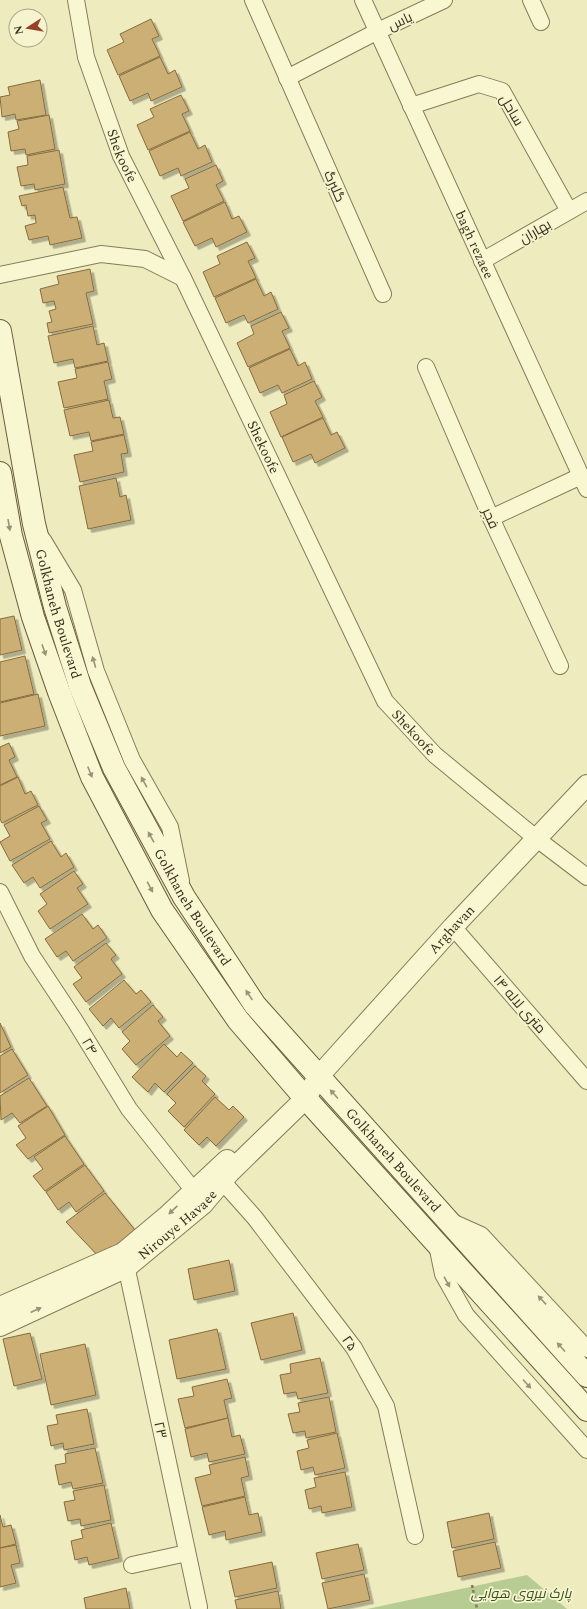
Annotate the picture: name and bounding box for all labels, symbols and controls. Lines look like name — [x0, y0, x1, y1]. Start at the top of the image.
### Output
street label: یاس — [385, 7, 416, 36]
north arrow — [8, 8, 48, 48]
text: N — [9, 24, 28, 36]
street label: ساحل — [494, 91, 529, 130]
street label: Shekoofe — [101, 126, 143, 187]
street label: گلبرگ — [318, 167, 351, 206]
street label: bagh rezaee — [450, 207, 499, 283]
street label: بهاران — [515, 214, 555, 249]
street label: Shekoofe — [242, 417, 285, 478]
street label: فجر — [476, 503, 504, 532]
one-way arrow — [6, 519, 12, 531]
street label: Golkhaneh Boulevard — [30, 547, 87, 682]
one-way arrow — [41, 644, 47, 656]
one-way arrow — [91, 656, 97, 668]
street label: Shekoofe — [387, 705, 441, 761]
one-way arrow — [87, 766, 93, 778]
one-way arrow — [141, 776, 148, 788]
one-way arrow — [148, 831, 155, 843]
street label: Golkhaneh Boulevard — [149, 845, 236, 970]
one-way arrow — [147, 881, 153, 893]
street label: Arghavan — [424, 900, 480, 959]
street label: ۱۴ متری لاله — [488, 970, 551, 1038]
one-way arrow — [245, 990, 253, 1000]
street label: ۲۴ — [76, 1034, 103, 1059]
one-way arrow — [329, 1089, 338, 1099]
street label: Golkhaneh Boulevard — [341, 1103, 446, 1217]
street label: Nirouye Havaee — [133, 1185, 222, 1265]
one-way arrow — [168, 1206, 178, 1215]
one-way arrow — [444, 1276, 451, 1288]
one-way arrow — [537, 1295, 546, 1305]
one-way arrow — [30, 1307, 41, 1313]
street label: ۲۵ — [337, 1331, 363, 1355]
one-way arrow — [557, 1342, 566, 1351]
one-way arrow — [523, 1378, 532, 1389]
street label: ۲۳ — [148, 1420, 173, 1441]
park label: پارک نیروی هوایی — [471, 1583, 573, 1604]

